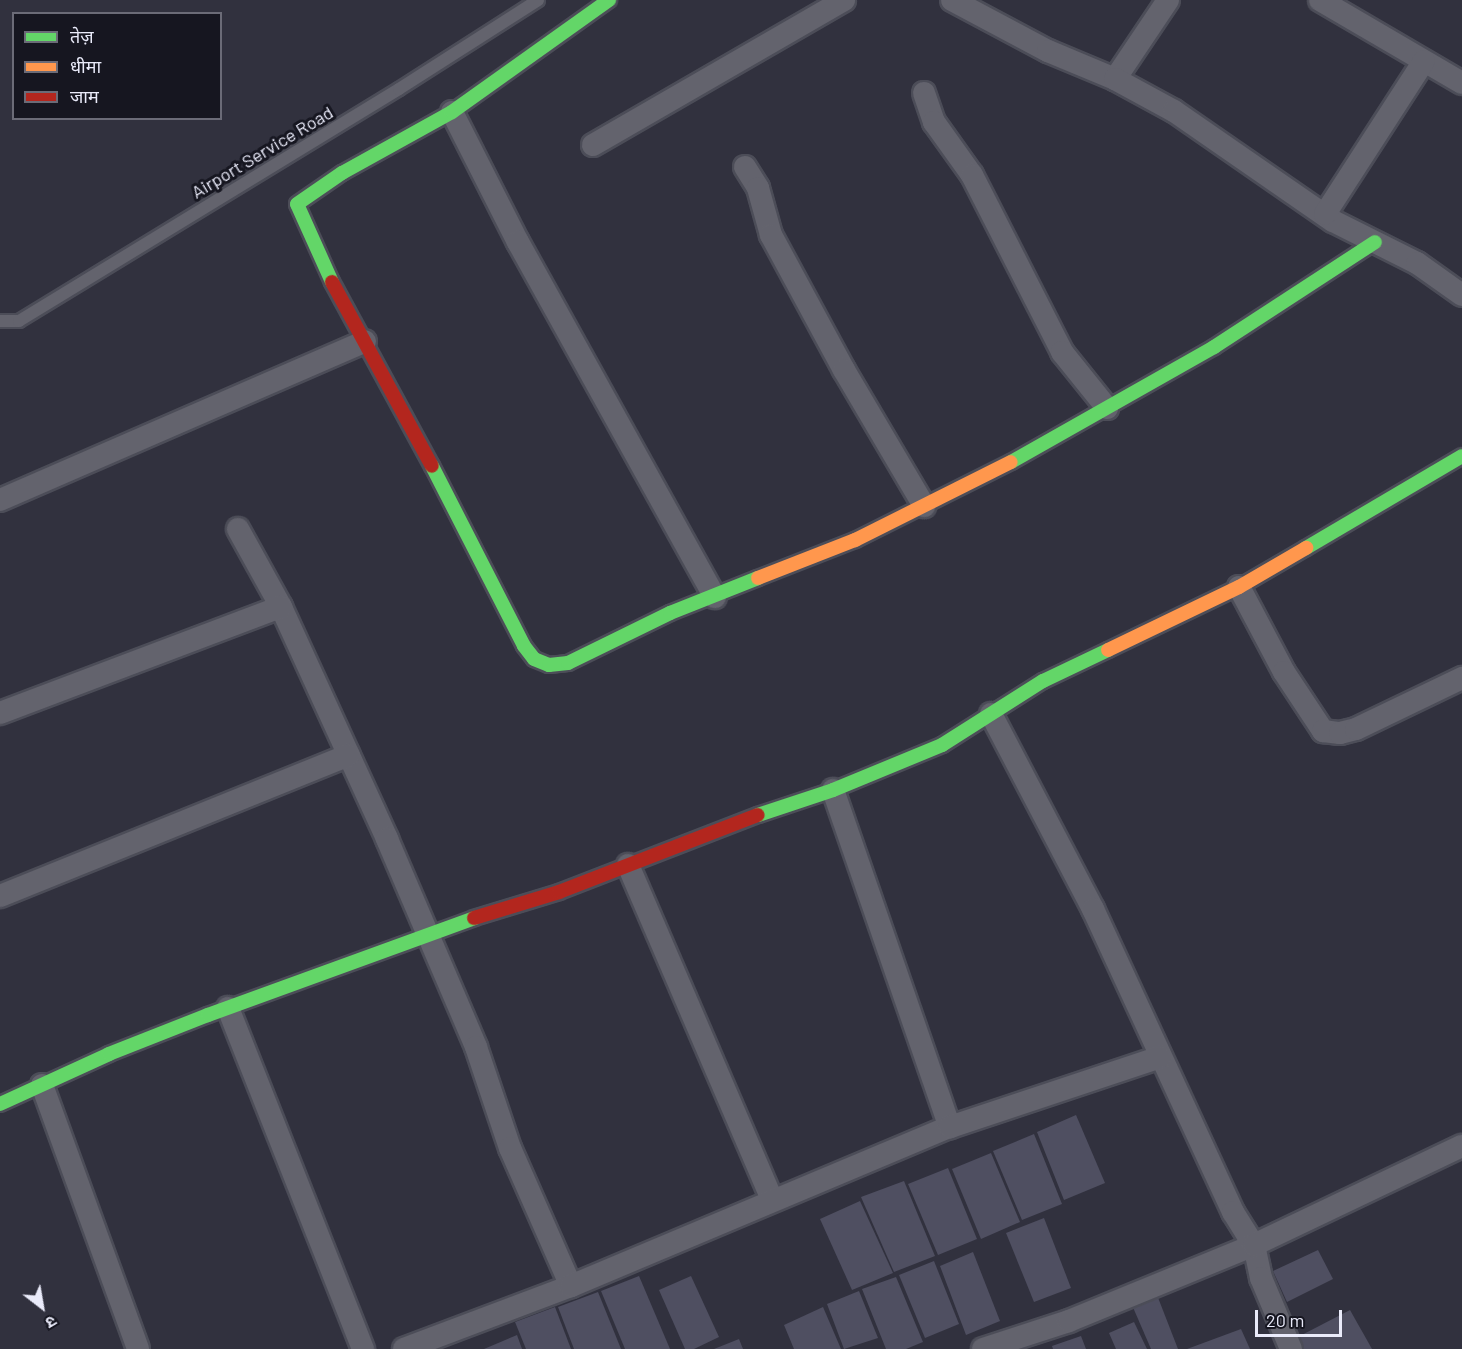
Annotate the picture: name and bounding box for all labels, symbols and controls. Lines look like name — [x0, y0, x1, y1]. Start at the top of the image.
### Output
legend — [12, 12, 222, 120]
text: तेज़ — [70, 25, 94, 47]
text: धीमा — [70, 55, 101, 77]
text: जाम — [70, 85, 99, 107]
street label: Airport Service Road — [187, 101, 337, 203]
north arrow — [12, 1277, 72, 1337]
scale bar — [1258, 1298, 1345, 1336]
text: 20 m — [1266, 1309, 1304, 1331]
text: उ — [43, 1312, 60, 1333]

